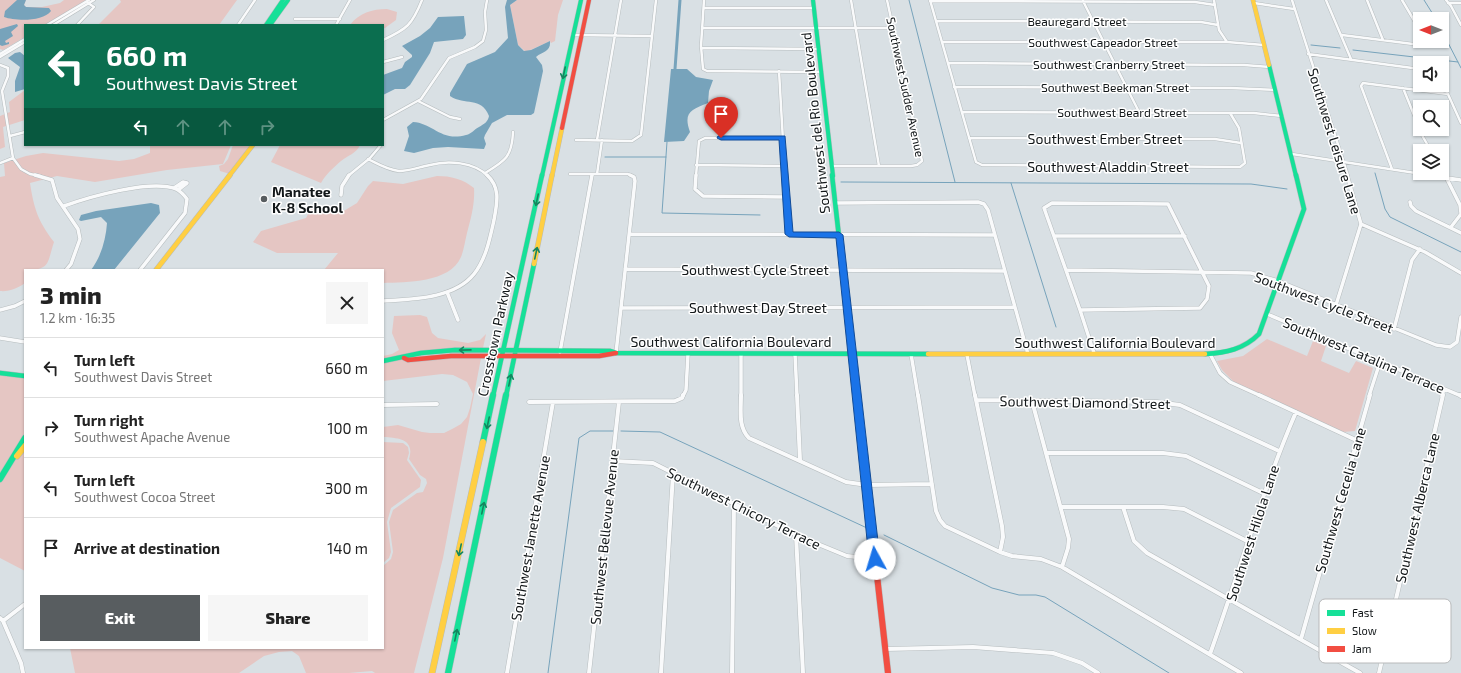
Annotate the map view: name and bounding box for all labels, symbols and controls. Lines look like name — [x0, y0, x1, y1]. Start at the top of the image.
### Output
north arrow — [1413, 12, 1449, 48]
map controls — [1413, 12, 1449, 180]
street label: Beauregard Street — [1027, 14, 1127, 28]
street label: Southwest Sudder Avenue — [884, 16, 928, 158]
street label: Southwest del Rio Boulevard — [797, 31, 833, 215]
street label: Southwest Capeador Street — [1028, 35, 1178, 49]
text: 660 m — [106, 38, 187, 72]
icon: left — [40, 40, 92, 92]
button: sound — [1413, 56, 1449, 92]
street label: Southwest Cranberry Street — [1033, 57, 1185, 71]
street label: Southwest Leisure Lane — [1305, 66, 1365, 216]
one-way arrow — [560, 67, 568, 80]
text: Southwest Davis Street — [106, 72, 297, 94]
street label: Southwest Beekman Street — [1041, 80, 1189, 94]
pin — [704, 97, 738, 138]
button: search — [1413, 100, 1449, 136]
icon: arrive — [710, 103, 732, 125]
street label: Southwest Beard Street — [1057, 105, 1187, 119]
icon: left — [130, 116, 152, 138]
icon: ahead — [172, 116, 194, 138]
icon: ahead — [214, 116, 236, 138]
icon: right — [256, 116, 278, 138]
street label: Southwest Ember Street — [1028, 130, 1182, 147]
button: layers — [1413, 144, 1449, 180]
street label: Southwest Aladdin Street — [1027, 158, 1189, 175]
place label: Manatee K-8 School — [272, 183, 343, 216]
marker: Manatee K-8 School — [259, 194, 269, 204]
one-way arrow — [532, 194, 540, 207]
one-way arrow — [533, 247, 541, 260]
street label: Southwest Cycle Street — [681, 261, 829, 278]
street label: Southwest Cycle Street — [1252, 268, 1396, 336]
street label: Crosstown Parkway — [473, 270, 517, 398]
text: 3 min — [40, 280, 102, 309]
button: close — [326, 282, 368, 324]
street label: Southwest Day Street — [689, 299, 827, 316]
text: 1.2 km · 16:35 — [40, 310, 115, 326]
street label: Southwest Catalina Terrace — [1281, 313, 1447, 397]
street label: Southwest California Boulevard — [630, 333, 832, 350]
street label: Southwest California Boulevard — [1014, 334, 1216, 351]
one-way arrow — [459, 346, 472, 354]
text: Turn left — [74, 351, 135, 369]
icon: left — [40, 357, 62, 379]
text: 660 m — [325, 359, 368, 377]
text: Southwest Davis Street — [74, 369, 212, 385]
one-way arrow — [507, 374, 515, 387]
street label: Southwest Diamond Street — [1000, 392, 1170, 412]
text: Turn right — [74, 411, 144, 429]
one-way arrow — [483, 416, 491, 429]
icon: right — [40, 417, 62, 439]
text: 100 m — [327, 419, 368, 437]
street label: Southwest Cecelia Lane — [1311, 425, 1369, 575]
text: Southwest Apache Avenue — [74, 429, 230, 445]
street label: Southwest Alberca Lane — [1391, 431, 1443, 585]
street label: Southwest Bellevue Avenue — [586, 448, 622, 626]
street label: Southwest Janette Avenue — [507, 454, 553, 622]
street label: Southwest Chicory Terrace — [664, 463, 824, 553]
street label: Southwest Hilola Lane — [1222, 463, 1282, 603]
text: Turn left — [74, 471, 135, 489]
icon: left — [40, 477, 62, 499]
text: 300 m — [325, 479, 368, 497]
text: Southwest Cocoa Street — [74, 489, 215, 505]
one-way arrow — [480, 502, 488, 515]
icon: arrive — [40, 537, 62, 559]
position arrow — [854, 538, 896, 580]
text: Arrive at destination — [74, 539, 220, 557]
text: 140 m — [327, 539, 368, 557]
one-way arrow — [455, 543, 463, 556]
button: Exit — [40, 595, 200, 641]
button: Share — [208, 595, 368, 641]
legend — [1319, 599, 1451, 663]
text: Fast — [1352, 606, 1374, 619]
text: Slow — [1352, 624, 1377, 637]
one-way arrow — [453, 629, 461, 642]
text: Jam — [1352, 642, 1371, 655]

